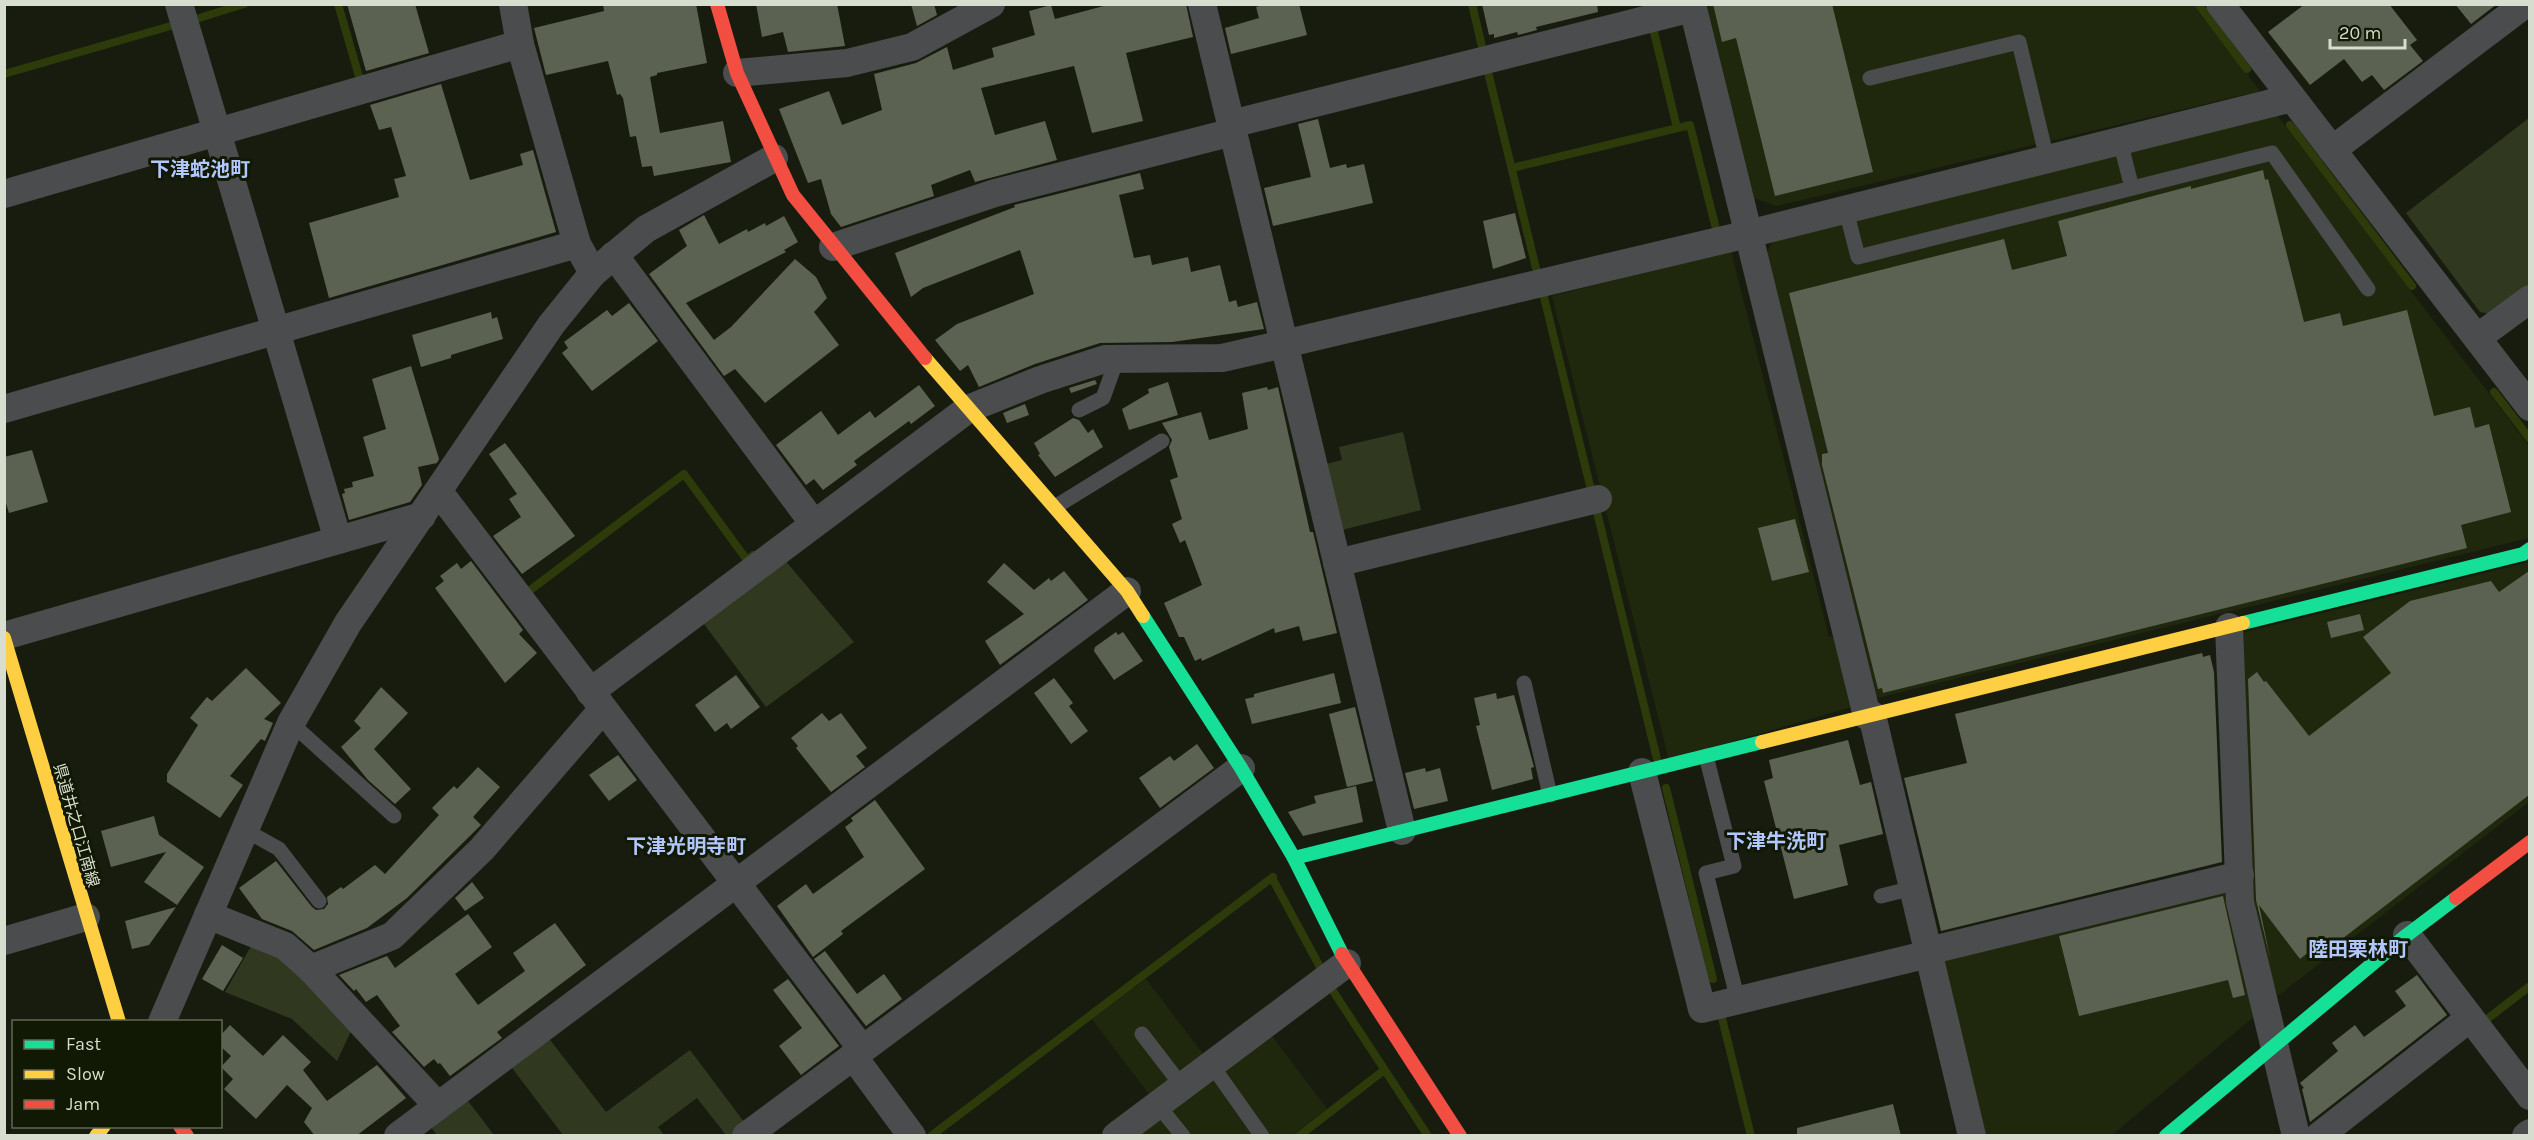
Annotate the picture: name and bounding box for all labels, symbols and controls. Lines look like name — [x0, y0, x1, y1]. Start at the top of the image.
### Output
scale bar — [2330, 12, 2405, 50]
text: 20 m — [2339, 22, 2381, 44]
district label: 下津蛇池町 — [150, 158, 250, 181]
street label: 県道井之口江南線 — [50, 761, 103, 889]
district label: 下津牛洗町 — [1726, 830, 1826, 853]
district label: 下津光明寺町 — [626, 835, 746, 858]
district label: 陸田栗林町 — [2308, 938, 2408, 961]
legend — [12, 1020, 222, 1128]
text: Fast — [66, 1033, 101, 1055]
text: Slow — [66, 1063, 105, 1085]
text: Jam — [66, 1093, 100, 1115]

